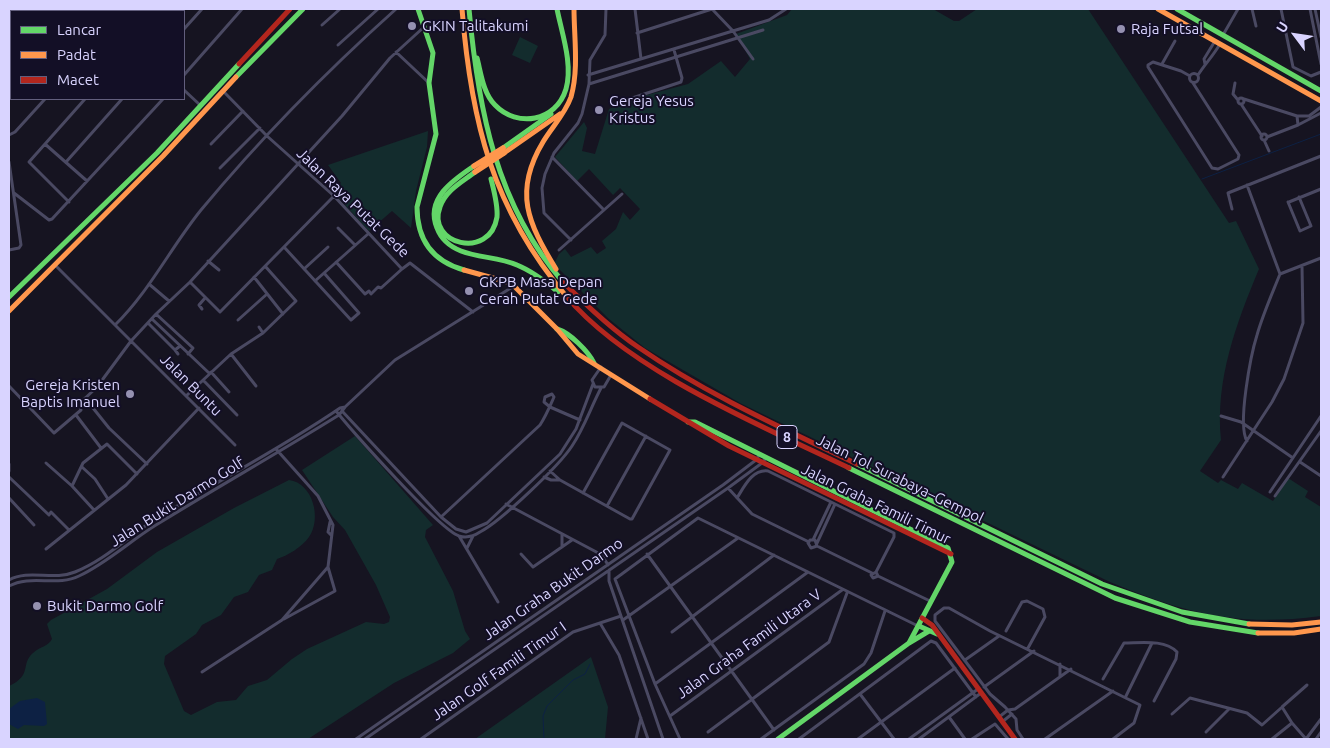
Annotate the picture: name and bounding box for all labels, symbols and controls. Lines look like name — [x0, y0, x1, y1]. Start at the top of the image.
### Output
legend — [10, 10, 185, 100]
north arrow — [1270, 10, 1320, 60]
place label: GKIN Talitakumi — [422, 17, 528, 35]
text: U — [1273, 19, 1292, 36]
marker: GKIN Talitakumi — [406, 20, 418, 32]
place label: Raja Futsal — [1131, 20, 1203, 38]
text: Lancar — [57, 21, 101, 38]
marker: Raja Futsal — [1115, 23, 1127, 35]
text: Padat — [57, 46, 96, 63]
text: Macet — [57, 71, 99, 88]
place label: Gereja Yesus Kristus — [609, 92, 694, 127]
marker: Gereja Yesus Kristus — [593, 104, 605, 116]
street label: Jalan Raya Putat Gede — [293, 144, 413, 262]
place label: GKPB Masa Depan Cerah Putat Gede — [479, 273, 602, 308]
marker: GKPB Masa Depan Cerah Putat Gede — [463, 285, 475, 297]
street label: Jalan Buntu — [156, 350, 226, 420]
place label: Gereja Kristen Baptis Imanuel — [21, 376, 120, 411]
marker: Gereja Kristen Baptis Imanuel — [124, 388, 136, 400]
road number: 8 — [777, 426, 797, 448]
street label: Jalan Tol Surabaya–Gempol — [813, 431, 987, 527]
street label: Jalan Bukit Darmo Golf — [107, 453, 247, 551]
street label: Jalan Graha Famili Timur — [798, 460, 954, 548]
street label: Jalan Graha Bukit Darmo — [480, 534, 626, 644]
street label: Jalan Graha Famili Utara V — [673, 585, 825, 703]
place label: Bukit Darmo Golf — [47, 597, 163, 615]
marker: Bukit Darmo Golf — [31, 600, 43, 612]
street label: Jalan Golf Famili Timur I — [428, 618, 570, 724]

